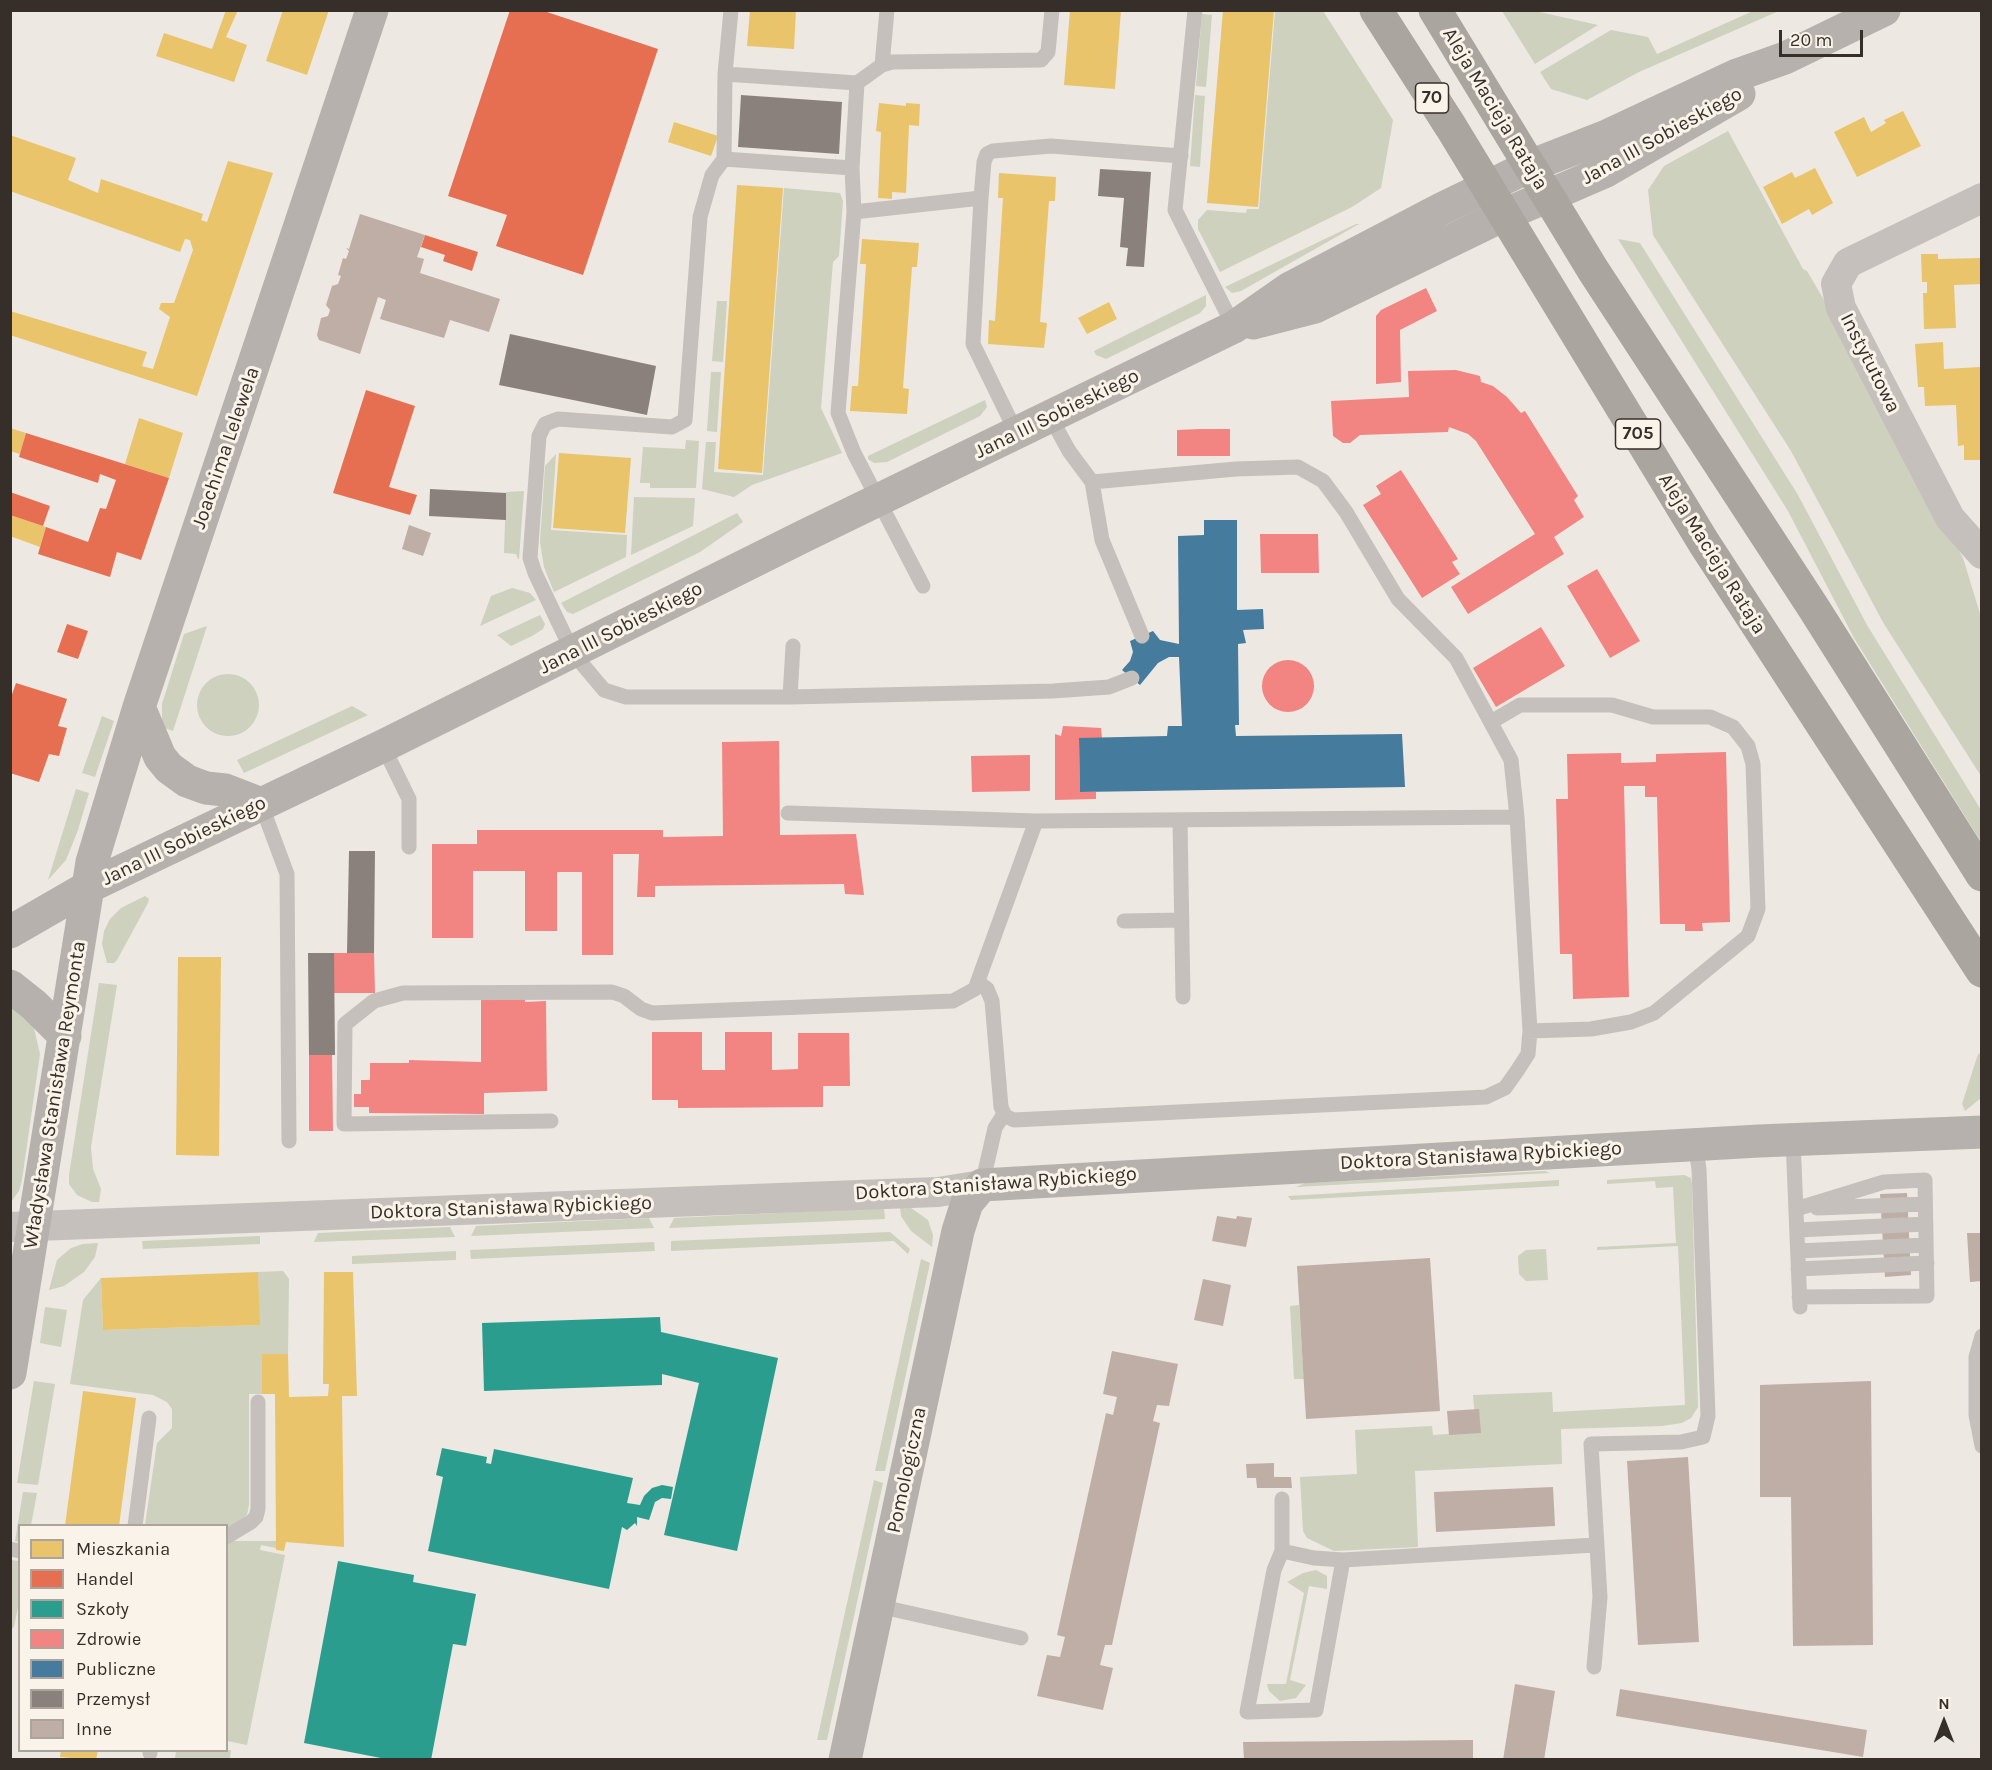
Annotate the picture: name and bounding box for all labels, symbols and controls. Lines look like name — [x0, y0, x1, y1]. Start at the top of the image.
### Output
scale bar — [1782, 18, 1866, 56]
street label: Aleja Macieja Rataja — [1437, 24, 1553, 194]
text: 20 m — [1790, 29, 1832, 51]
street label: Jana III Sobieskiego — [1578, 82, 1746, 190]
road number: 70 — [1416, 83, 1448, 113]
street label: Instytutowa — [1835, 309, 1905, 417]
street label: Joachima Lelewela — [187, 364, 265, 532]
street label: Jana III Sobieskiego — [971, 364, 1143, 464]
road number: 705 — [1616, 419, 1660, 449]
street label: Aleja Macieja Rataja — [1653, 469, 1771, 639]
street label: Jana III Sobieskiego — [535, 576, 707, 680]
street label: Jana III Sobieskiego — [98, 791, 270, 891]
street label: Władysława Stanisława Reymonta — [19, 939, 91, 1251]
street label: Doktora Stanisława Rybickiego — [1339, 1137, 1623, 1175]
street label: Doktora Stanisława Rybickiego — [854, 1162, 1138, 1206]
street label: Doktora Stanisława Rybickiego — [370, 1191, 652, 1225]
street label: Pomologiczna — [882, 1405, 932, 1535]
legend — [18, 1524, 228, 1752]
text: Mieszkania — [76, 1538, 170, 1560]
text: Handel — [76, 1568, 134, 1590]
text: Szkoły — [76, 1598, 129, 1620]
text: Zdrowie — [76, 1628, 141, 1650]
text: Publiczne — [76, 1658, 156, 1680]
text: Przemysł — [76, 1688, 150, 1710]
north arrow — [1914, 1692, 1974, 1752]
text: N — [1938, 1694, 1950, 1713]
text: Inne — [76, 1718, 112, 1740]

